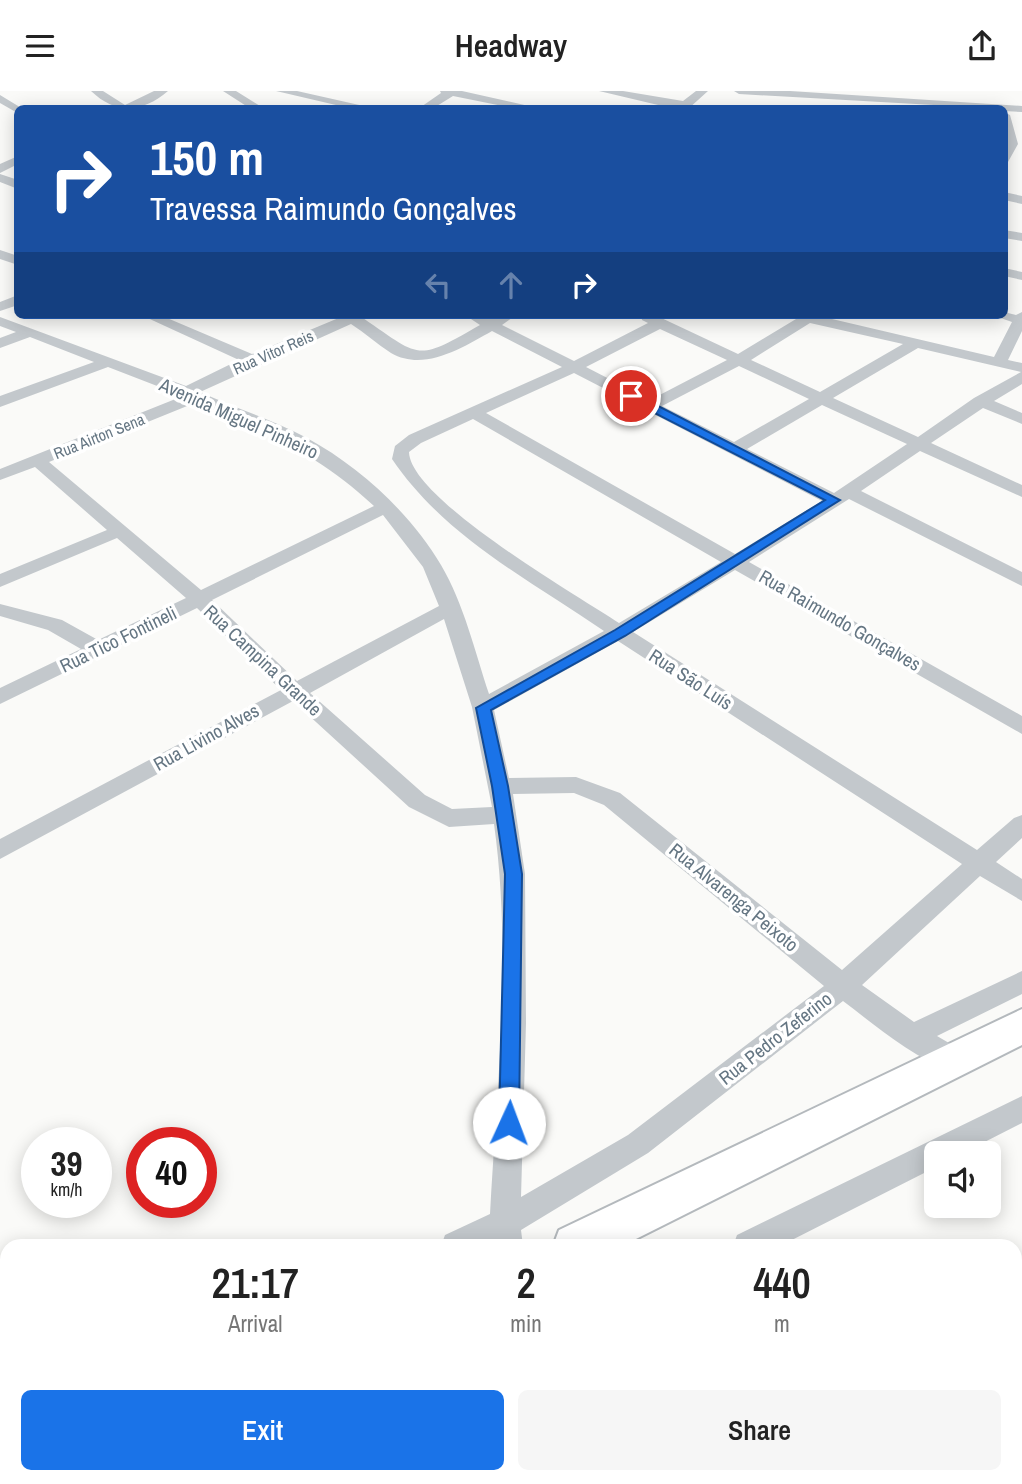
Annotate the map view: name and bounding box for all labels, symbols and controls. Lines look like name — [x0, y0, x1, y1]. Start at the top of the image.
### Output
text: Headway — [455, 24, 567, 67]
icon: menu — [21, 27, 59, 65]
icon: share — [963, 27, 1001, 65]
text: 150 m — [150, 124, 264, 190]
icon: right — [35, 133, 126, 224]
text: Travessa Raimundo Gonçalves — [150, 187, 517, 230]
icon: left — [419, 266, 457, 304]
icon: ahead — [492, 266, 530, 304]
icon: right — [565, 266, 603, 304]
street label: Rua Vitor Reis — [229, 324, 317, 380]
pin — [601, 366, 661, 426]
street label: Avenida Miguel Pinheiro — [155, 371, 323, 465]
icon: arrive — [612, 377, 650, 415]
street label: Rua Airton Sena — [50, 408, 148, 464]
street label: Rua Raimundo Gonçalves — [754, 563, 926, 677]
street label: Rua Campina Grande — [198, 599, 328, 721]
street label: Rua Tico Fontineli — [55, 600, 181, 678]
street label: Rua São Luís — [644, 642, 738, 716]
street label: Rua Livino Alves — [149, 697, 264, 777]
street label: Rua Alvarenga Peixoto — [664, 837, 804, 957]
street label: Rua Pedro Zeferino — [713, 986, 837, 1090]
position arrow — [472, 1086, 546, 1160]
speed limit sign: 40 — [126, 1127, 217, 1218]
text: 39 — [51, 1140, 82, 1187]
map controls — [924, 1141, 1001, 1218]
button: sound — [924, 1141, 1001, 1218]
text: km/h — [51, 1177, 83, 1202]
text: 21:17 — [211, 1255, 299, 1311]
text: 2 — [516, 1255, 536, 1311]
text: 440 — [753, 1255, 811, 1311]
text: Arrival — [228, 1308, 282, 1339]
text: min — [510, 1308, 542, 1339]
text: m — [774, 1308, 790, 1339]
button: Exit — [21, 1390, 504, 1470]
button: Share — [518, 1390, 1001, 1470]

